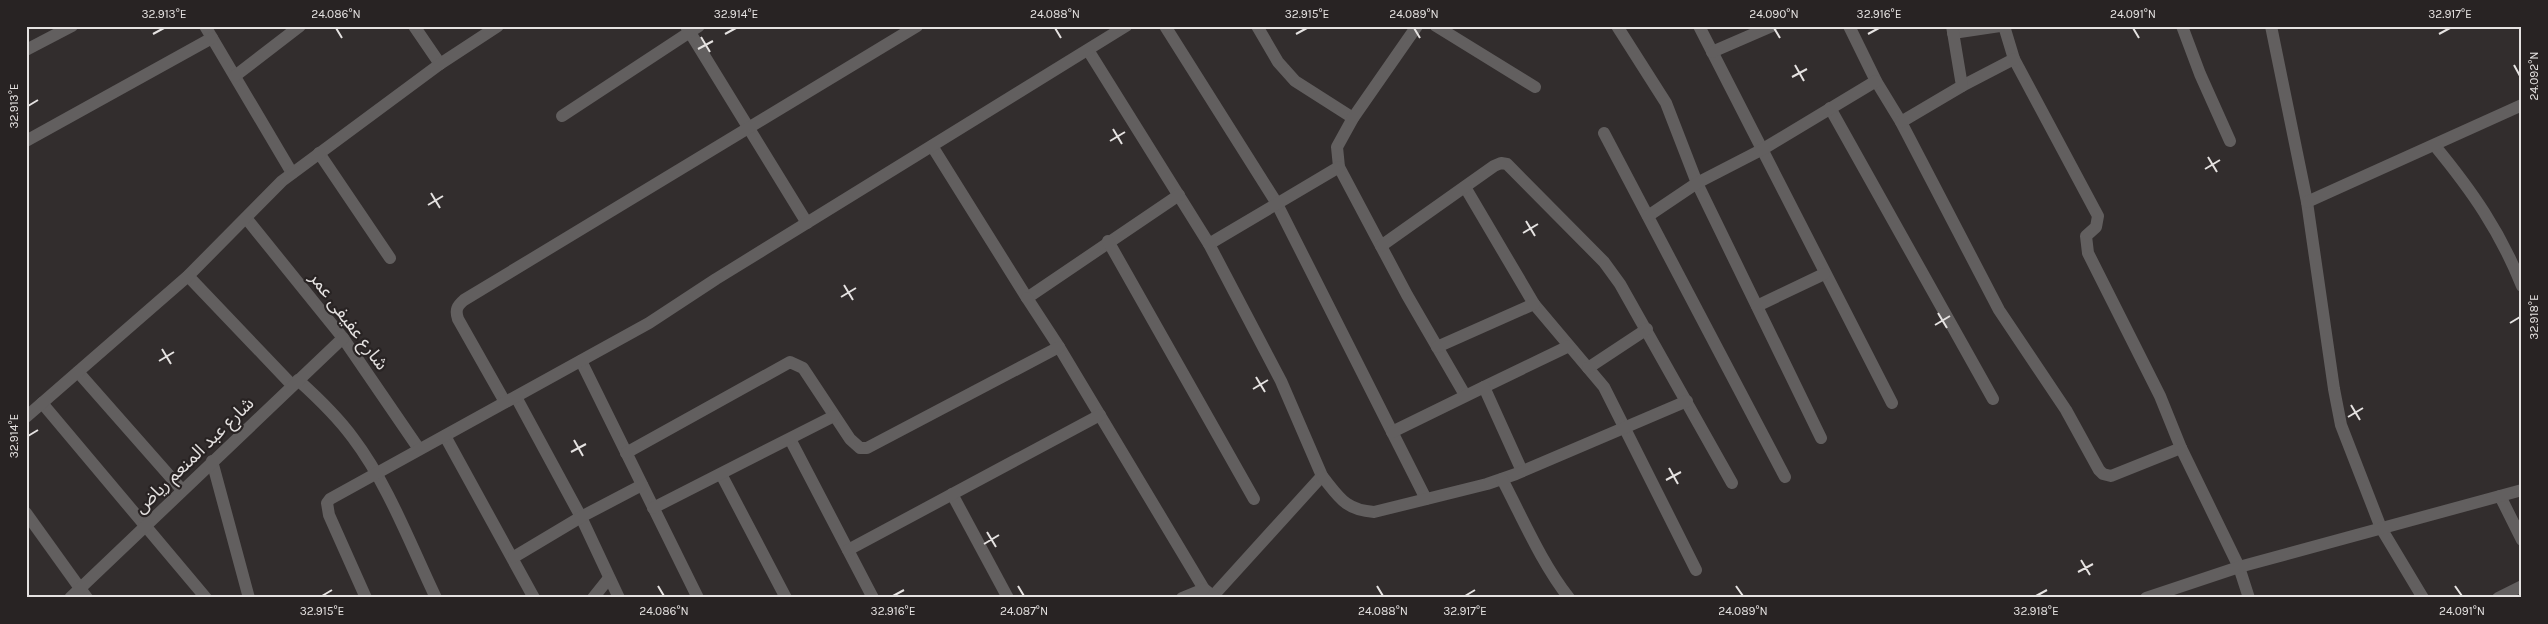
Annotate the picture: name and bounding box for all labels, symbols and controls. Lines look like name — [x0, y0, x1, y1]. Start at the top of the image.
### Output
text: 32.913°E — [141, 7, 187, 21]
text: 24.086°N — [311, 7, 361, 21]
text: 32.914°E — [714, 7, 758, 21]
text: 24.088°N — [1030, 7, 1080, 21]
text: 32.915°E — [1285, 7, 1329, 21]
text: 24.089°N — [1389, 7, 1439, 21]
text: 24.090°N — [1749, 7, 1799, 21]
text: 32.916°E — [1857, 7, 1901, 21]
text: 24.091°N — [2110, 7, 2156, 21]
text: 32.917°E — [2428, 7, 2472, 21]
text: 24.092°N — [2527, 51, 2541, 101]
text: 32.913°E — [7, 83, 21, 129]
street label: شارع عفيفى عمر — [302, 267, 393, 376]
text: 32.918°E — [2527, 294, 2541, 340]
street label: شارع عبد المنعم رياض — [130, 392, 261, 520]
text: 32.914°E — [7, 414, 21, 458]
text: 32.915°E — [300, 604, 344, 618]
text: 24.086°N — [639, 604, 689, 618]
text: 32.916°E — [871, 604, 915, 618]
text: 24.087°N — [1000, 604, 1048, 618]
text: 24.088°N — [1358, 604, 1408, 618]
text: 32.917°E — [1443, 604, 1487, 618]
text: 24.089°N — [1718, 604, 1768, 618]
text: 32.918°E — [2013, 604, 2059, 618]
text: 24.091°N — [2439, 604, 2485, 618]

